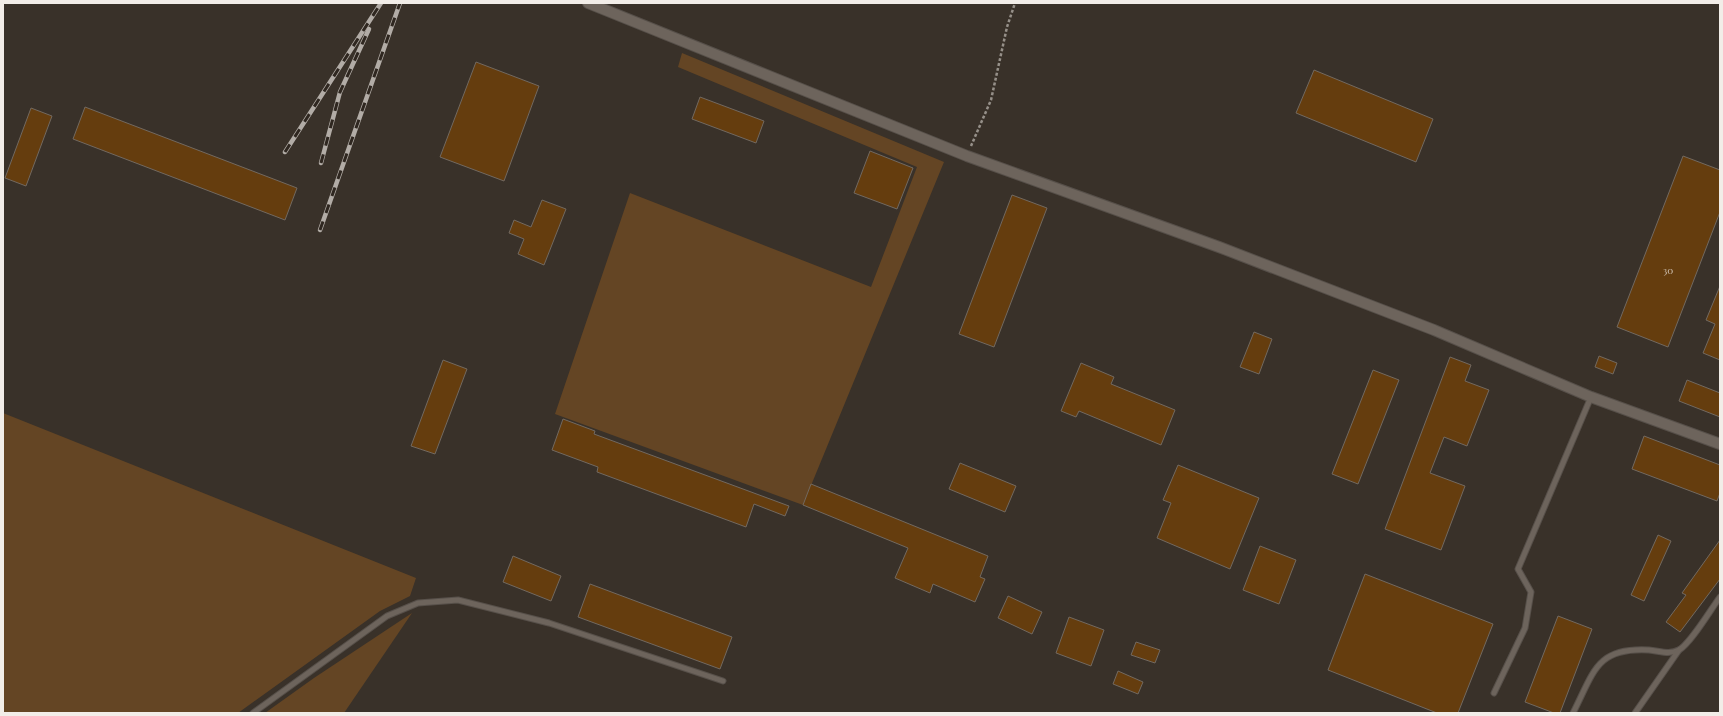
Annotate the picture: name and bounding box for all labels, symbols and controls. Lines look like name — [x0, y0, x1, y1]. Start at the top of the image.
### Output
house number: 30 — [1663, 263, 1673, 277]

